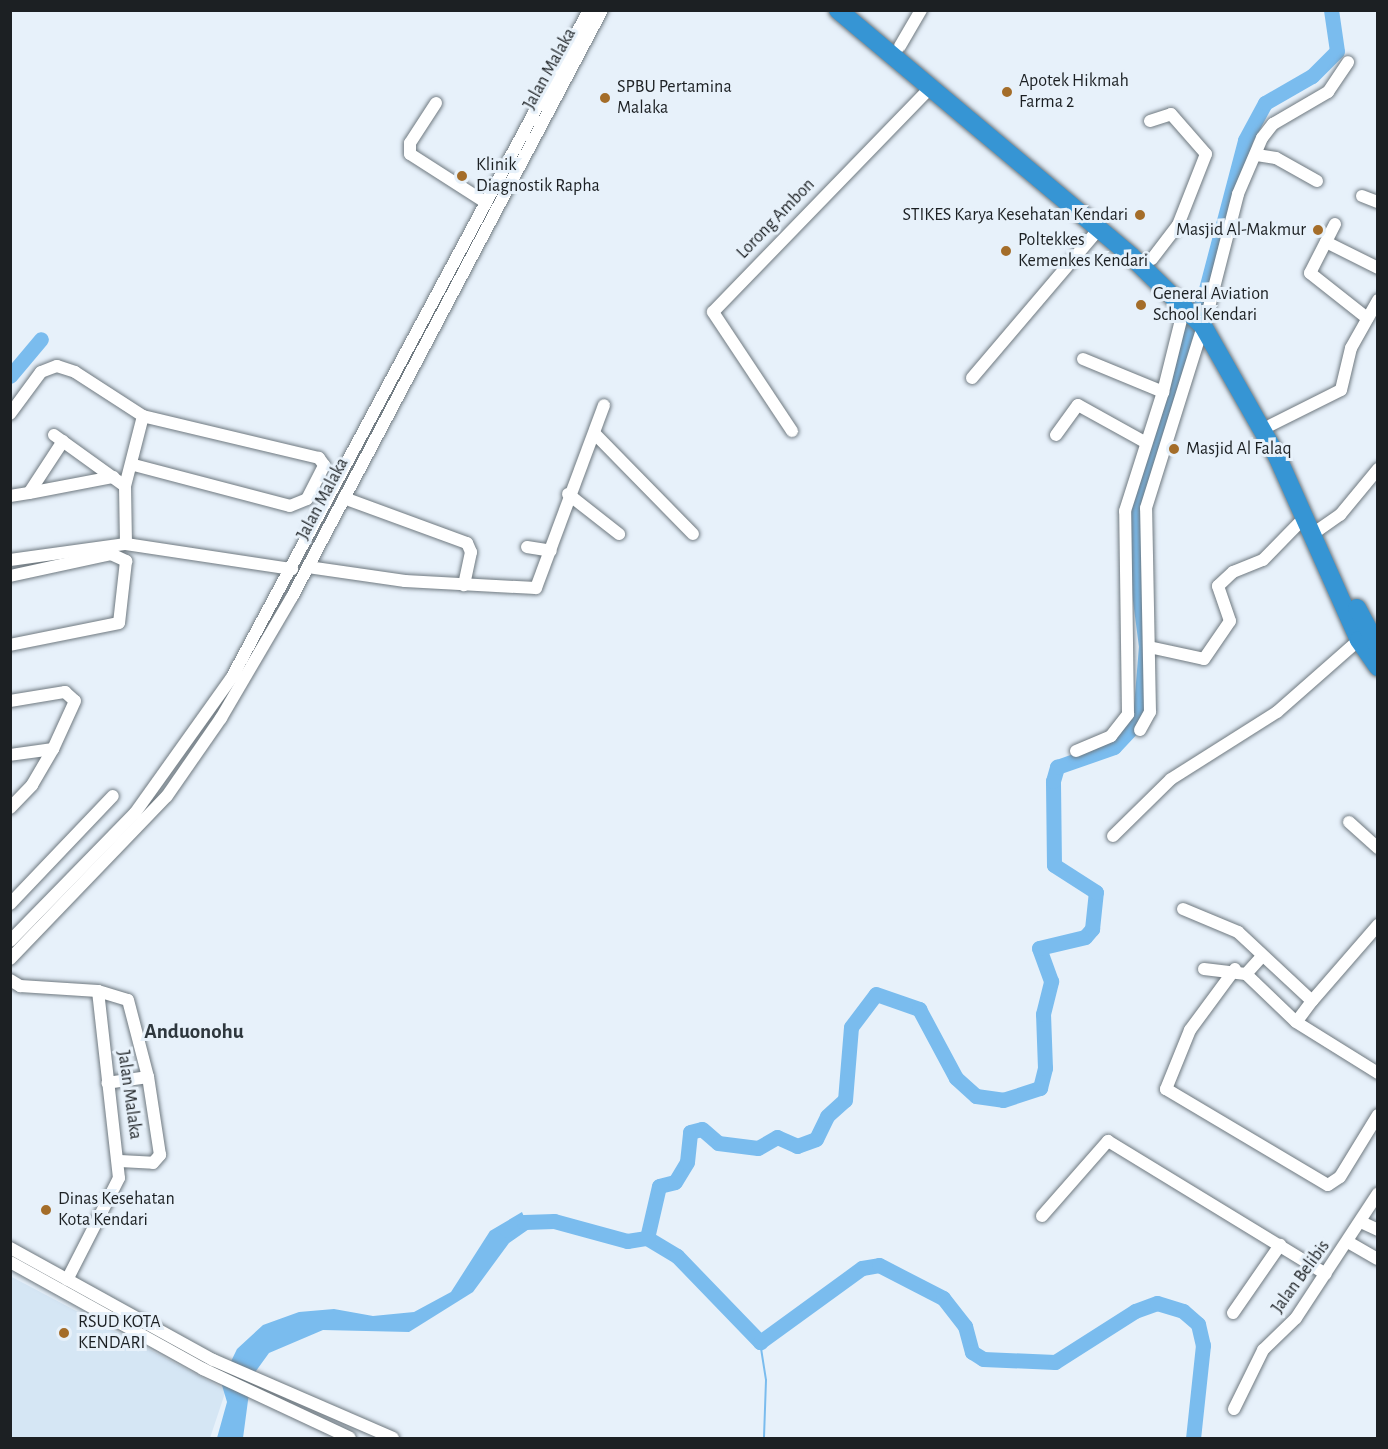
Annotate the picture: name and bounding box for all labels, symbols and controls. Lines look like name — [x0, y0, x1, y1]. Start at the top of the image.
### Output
street label: Jalan Malaka — [519, 25, 581, 113]
place label: Apotek Hikmah Farma 2 — [1019, 71, 1129, 113]
place label: SPBU Pertamina Malaka — [617, 77, 732, 119]
marker: Apotek Hikmah Farma 2 — [1000, 85, 1014, 99]
marker: SPBU Pertamina Malaka — [598, 91, 612, 105]
place label: Klinik Diagnostik Rapha — [476, 155, 600, 198]
marker: Klinik Diagnostik Rapha — [453, 167, 471, 185]
street label: Lorong Ambon — [732, 174, 820, 264]
place label: STIKES Karya Kesehatan Kendari — [902, 204, 1128, 226]
marker: STIKES Karya Kesehatan Kendari — [1133, 208, 1147, 222]
place label: Masjid Al-Makmur — [1176, 219, 1306, 241]
marker: Masjid Al-Makmur — [1311, 223, 1325, 237]
place label: Poltekkes Kemenkes Kendari — [1018, 230, 1148, 272]
marker: Poltekkes Kemenkes Kendari — [999, 244, 1013, 258]
place label: General Aviation School Kendari — [1153, 284, 1269, 326]
marker: General Aviation School Kendari — [1134, 298, 1148, 312]
place label: Masjid Al Falaq — [1186, 438, 1292, 460]
marker: Masjid Al Falaq — [1167, 442, 1181, 456]
street label: Jalan Malaka — [292, 454, 354, 544]
district label: Anduonohu — [144, 1019, 244, 1045]
street label: Jalan Malaka — [112, 1049, 146, 1141]
place label: Dinas Kesehatan Kota Kendari — [58, 1189, 175, 1232]
marker: Dinas Kesehatan Kota Kendari — [39, 1203, 53, 1217]
street label: Jalan Belibis — [1267, 1236, 1335, 1318]
place label: RSUD KOTA KENDARI — [78, 1312, 161, 1354]
marker: RSUD KOTA KENDARI — [55, 1324, 73, 1342]

